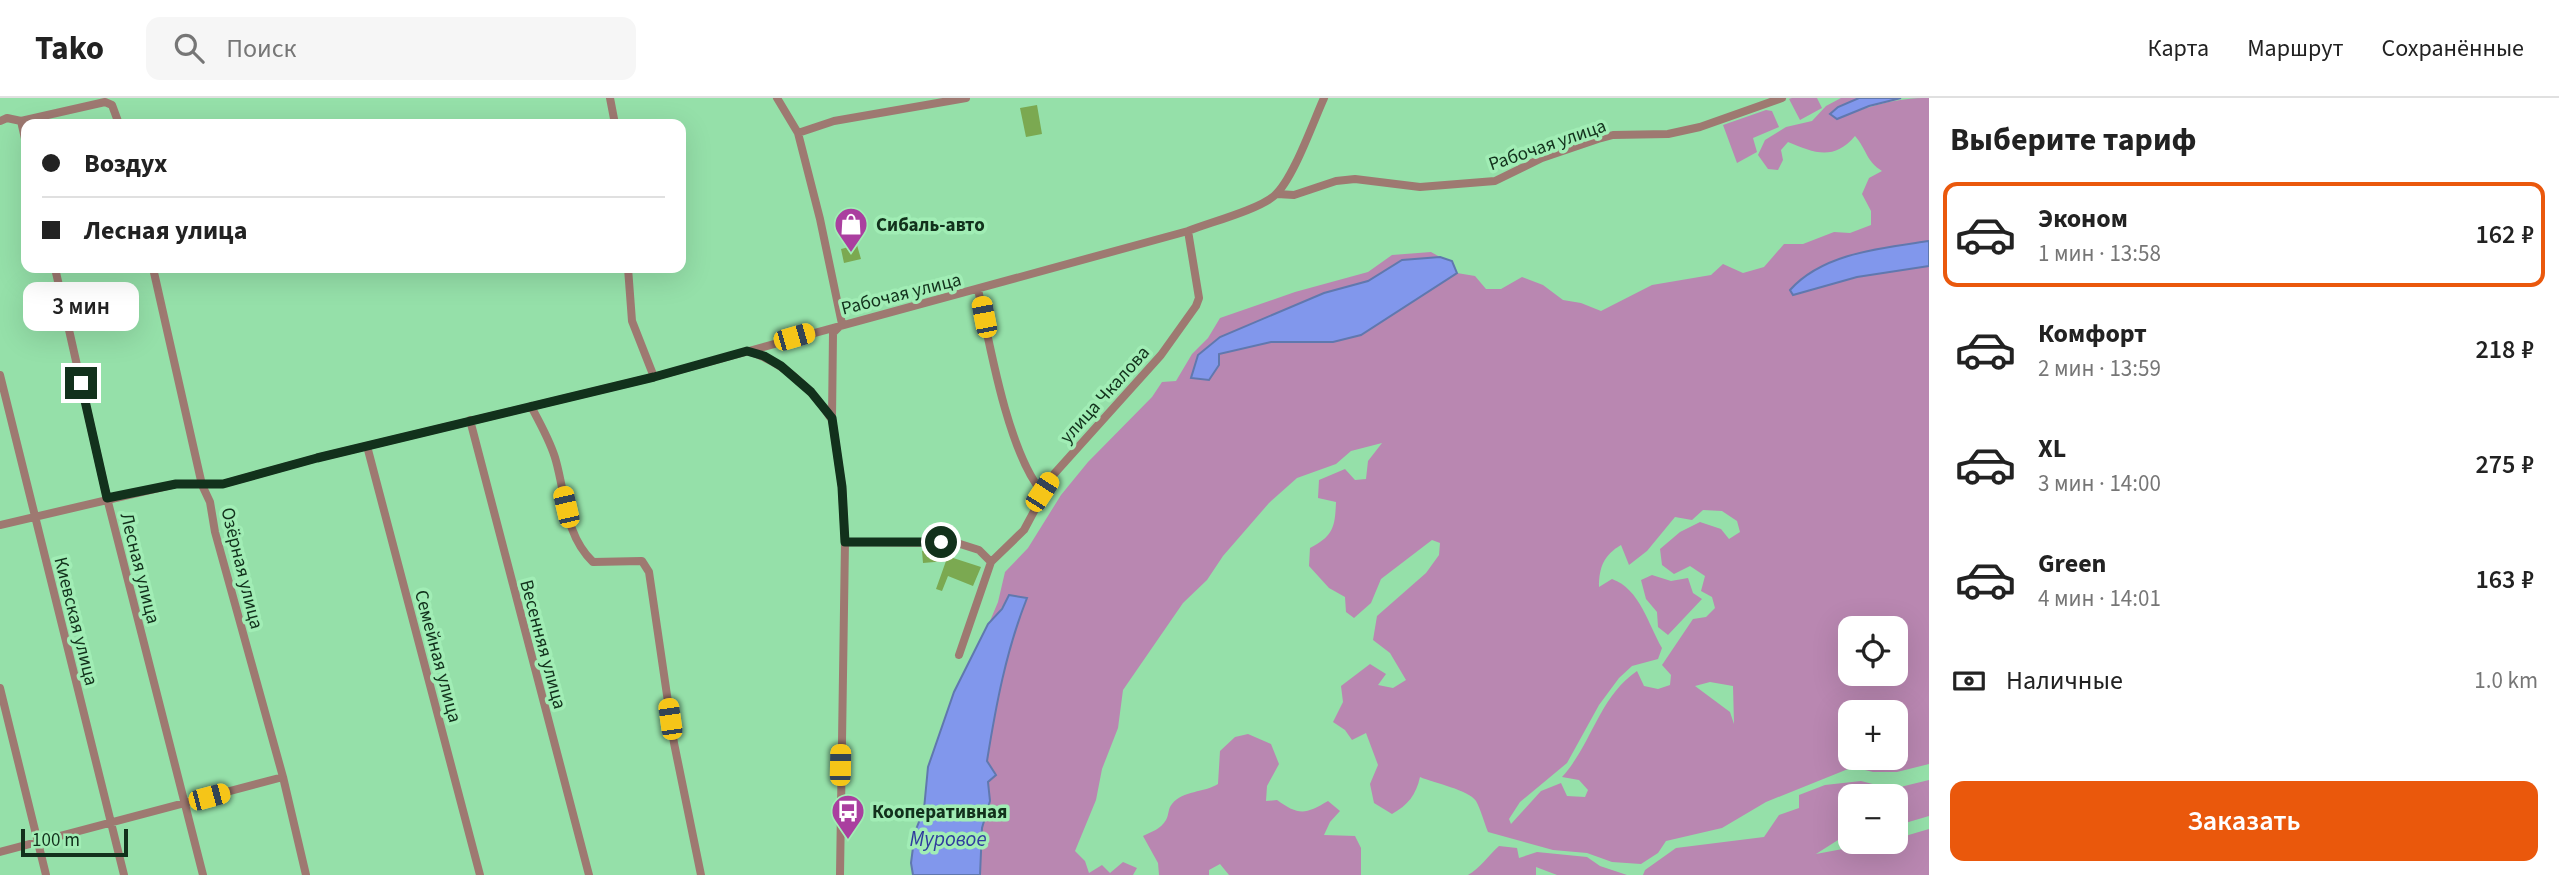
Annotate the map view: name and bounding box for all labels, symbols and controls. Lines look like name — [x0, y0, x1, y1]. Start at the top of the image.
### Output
search box — [146, 17, 636, 80]
text: Tako — [35, 25, 104, 72]
icon: search — [170, 29, 208, 67]
text: Поиск — [226, 30, 296, 67]
text: Карта — [2148, 31, 2209, 66]
text: Маршрут — [2247, 31, 2343, 66]
text: Сохранённые — [2381, 31, 2524, 66]
street label: Рабочая улица — [1485, 113, 1610, 178]
text: Выберите тариф — [1950, 117, 2197, 163]
text: Воздух — [84, 145, 167, 182]
text: Эконом — [2038, 200, 2128, 237]
icon: car — [1954, 203, 2017, 266]
shop icon: Сибаль-авто — [832, 205, 870, 254]
text: Лесная улица — [84, 212, 247, 249]
place label: Сибаль-авто — [876, 212, 985, 239]
text: 162 ₽ — [2475, 216, 2534, 253]
text: 1 мин · 13:58 — [2038, 237, 2161, 270]
street label: Рабочая улица — [838, 266, 964, 322]
callout: 3 мин — [23, 282, 139, 330]
text: 3 мин — [52, 290, 110, 323]
car — [970, 294, 999, 340]
text: Комфорт — [2038, 315, 2147, 352]
icon: car — [1954, 318, 2017, 381]
car — [771, 321, 818, 353]
text: 218 ₽ — [2475, 331, 2534, 368]
street label: улица Чкалова — [1054, 340, 1156, 450]
text: 2 мин · 13:59 — [2038, 352, 2161, 385]
route end — [65, 367, 97, 399]
text: XL — [2038, 430, 2066, 467]
icon: car — [1954, 433, 2017, 496]
text: 275 ₽ — [2475, 446, 2534, 483]
text: 3 мин · 14:00 — [2038, 467, 2161, 500]
car — [1022, 469, 1063, 515]
car — [552, 484, 581, 530]
street label: Озёрная улица — [213, 505, 270, 632]
street label: Лесная улица — [113, 510, 166, 627]
route start — [925, 526, 957, 558]
text: Green — [2038, 545, 2106, 582]
icon: car — [1954, 548, 2017, 611]
street label: Киевская улица — [47, 554, 105, 689]
text: 163 ₽ — [2475, 561, 2534, 598]
street label: Весенняя улица — [512, 577, 573, 712]
text: 4 мин · 14:01 — [2038, 582, 2161, 615]
street label: Семейная улица — [407, 587, 468, 726]
map controls — [1838, 616, 1908, 854]
button: locate — [1838, 616, 1908, 686]
icon: cash — [1950, 662, 1988, 700]
text: Наличные — [2006, 662, 2123, 699]
text: 1.0 km — [2474, 664, 2538, 697]
car — [657, 697, 684, 741]
button: + — [1838, 700, 1908, 770]
car — [830, 744, 851, 786]
car — [186, 781, 233, 813]
button: Заказать — [1950, 781, 2538, 861]
button: − — [1838, 784, 1908, 854]
bus stop icon: Кооперативная — [829, 792, 867, 841]
place label: Кооперативная — [872, 799, 1007, 826]
water label: Муровое — [909, 824, 987, 854]
scale bar — [21, 826, 128, 858]
text: 100 m — [32, 827, 80, 854]

